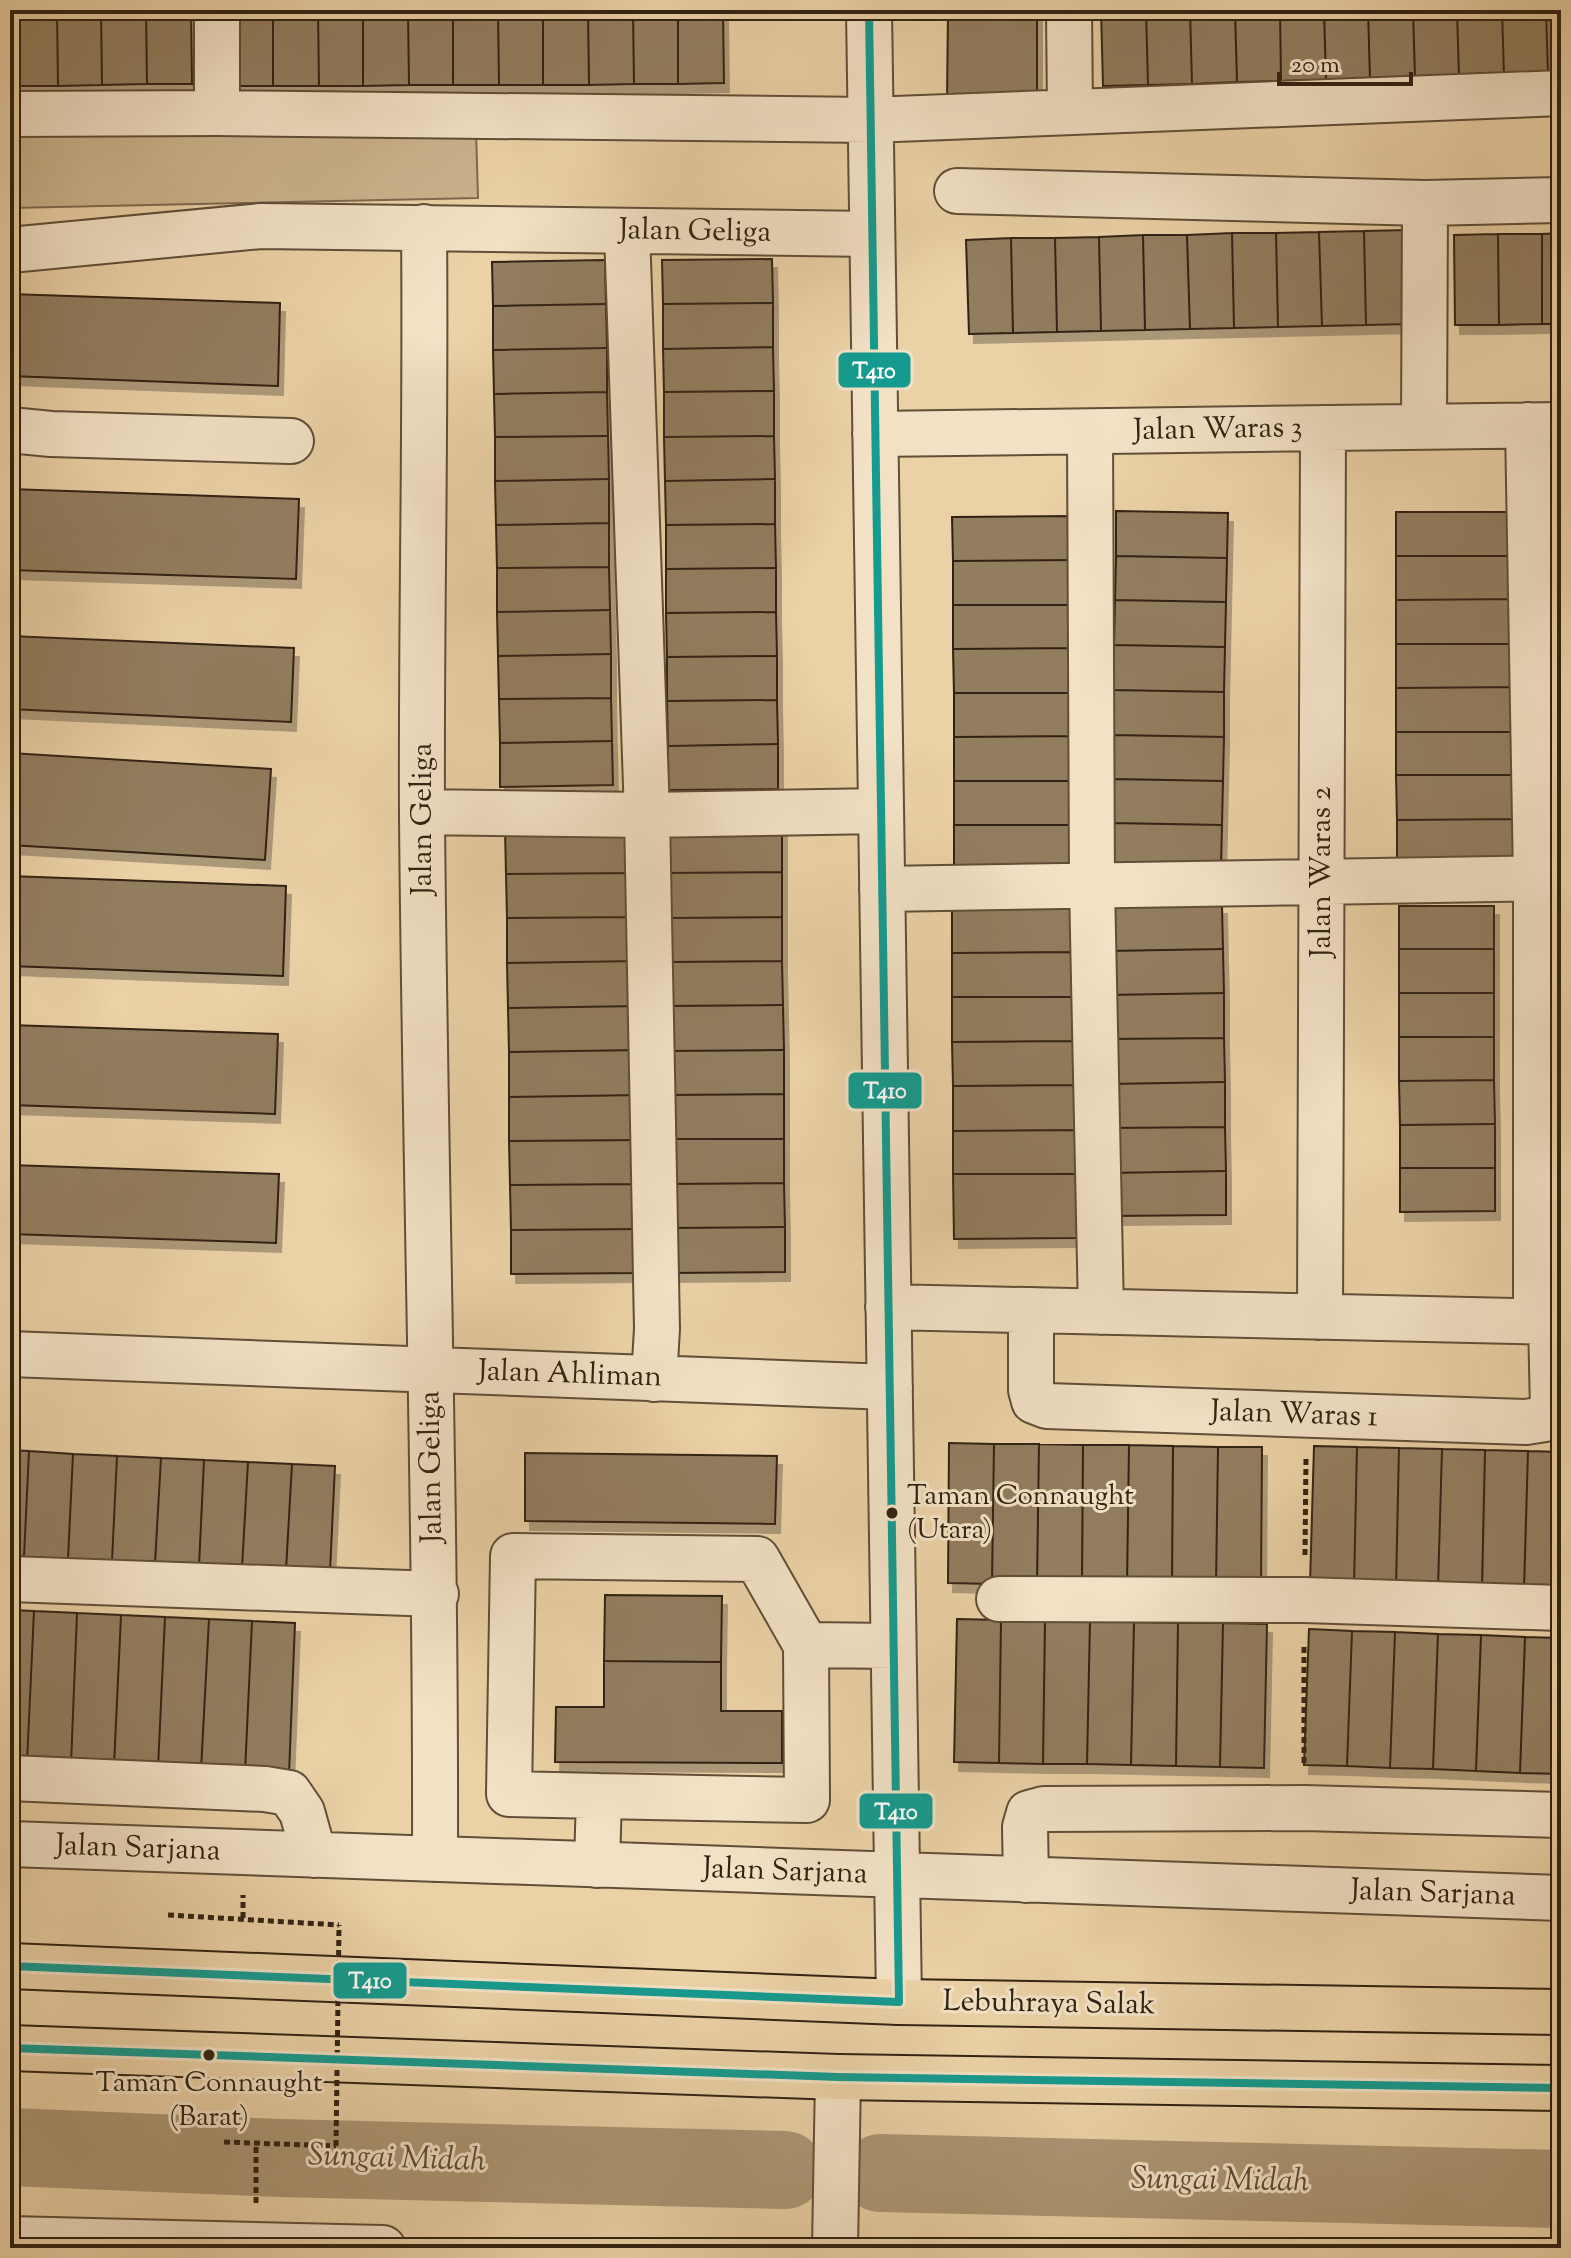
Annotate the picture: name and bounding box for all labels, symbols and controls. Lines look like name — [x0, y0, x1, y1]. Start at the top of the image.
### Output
scale bar — [1279, 36, 1411, 86]
text: 20 m — [1291, 49, 1340, 83]
street label: Jalan Geliga — [616, 209, 772, 255]
line badge: T410 — [837, 351, 912, 389]
text: T410 — [852, 357, 896, 389]
street label: Jalan Waras 3 — [1131, 407, 1303, 453]
street label: Jalan Geliga — [402, 743, 445, 897]
street label: Jalan Waras 2 — [1301, 786, 1344, 960]
line badge: T410 — [847, 1071, 923, 1110]
text: T410 — [863, 1077, 907, 1109]
street label: Jalan Ahliman — [475, 1350, 663, 1400]
street label: Jalan Geliga — [409, 1390, 455, 1546]
street label: Jalan Waras 1 — [1208, 1391, 1378, 1439]
place label: Taman Connaught (Utara) — [907, 1477, 1134, 1551]
marker: Taman Connaught (Utara) — [884, 1505, 900, 1521]
line badge: T410 — [858, 1792, 934, 1830]
text: T410 — [874, 1798, 918, 1830]
street label: Jalan Sarjana — [53, 1825, 221, 1873]
street label: Jalan Sarjana — [700, 1848, 868, 1896]
street label: Jalan Sarjana — [1348, 1870, 1516, 1918]
line badge: T410 — [332, 1961, 408, 2000]
text: T410 — [348, 1967, 392, 1999]
street label: Lebuhraya Salak — [942, 1981, 1156, 2027]
marker: Taman Connaught (Barat) — [201, 2047, 217, 2063]
place label: Taman Connaught (Barat) — [96, 2064, 323, 2138]
water label: Sungai Midah — [307, 2133, 487, 2185]
water label: Sungai Midah — [1131, 2156, 1310, 2206]

